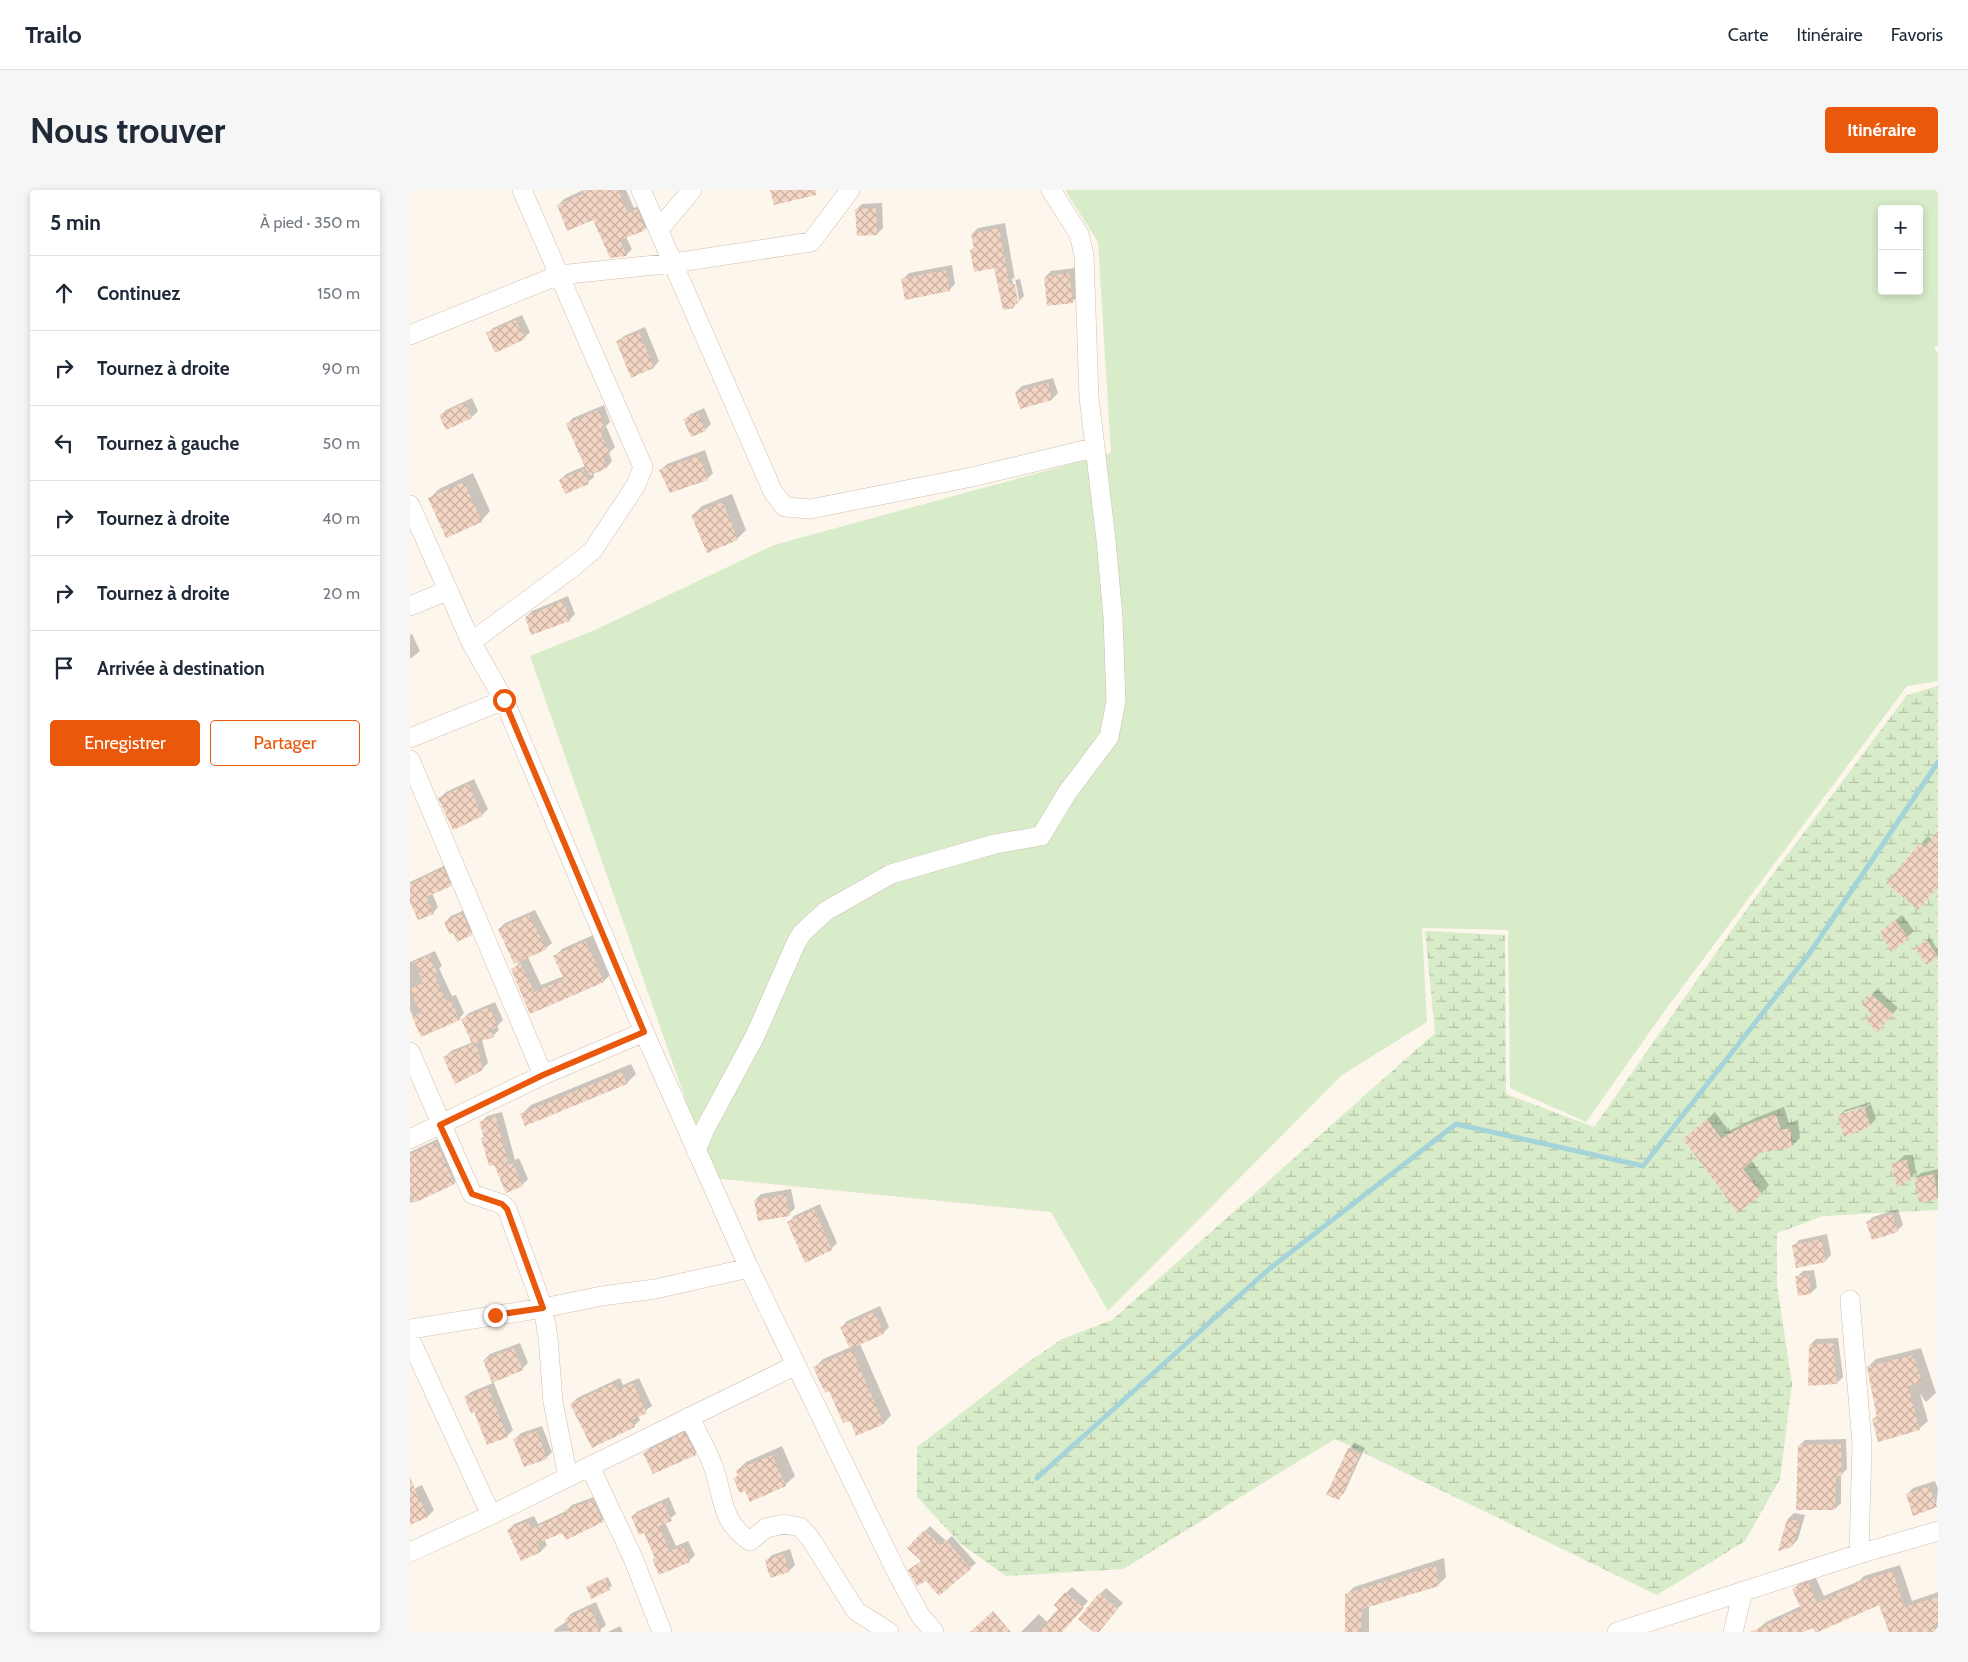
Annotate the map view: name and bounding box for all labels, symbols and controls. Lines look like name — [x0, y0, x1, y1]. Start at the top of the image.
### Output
text: Trailo — [25, 20, 82, 49]
text: Carte — [1728, 24, 1768, 46]
text: Itinéraire — [1796, 24, 1863, 46]
text: Favoris — [1891, 24, 1943, 46]
button: Itinéraire — [1825, 107, 1938, 153]
text: Nous trouver — [30, 109, 225, 152]
map controls — [1878, 205, 1923, 295]
button: + — [1878, 205, 1923, 250]
text: 5 min — [50, 210, 101, 235]
text: À pied · 350 m — [260, 213, 360, 232]
button: − — [1878, 250, 1923, 295]
icon: ahead — [50, 279, 78, 307]
text: Continuez — [97, 282, 180, 305]
text: 150 m — [317, 284, 360, 303]
icon: right — [50, 354, 78, 382]
text: Tournez à droite — [97, 357, 230, 380]
text: 90 m — [322, 359, 360, 378]
icon: left — [50, 429, 78, 457]
text: Tournez à gauche — [97, 432, 239, 455]
text: 50 m — [323, 434, 360, 453]
icon: right — [50, 504, 78, 532]
text: Tournez à droite — [97, 507, 230, 530]
text: 40 m — [322, 509, 360, 528]
icon: right — [50, 579, 78, 607]
text: Tournez à droite — [97, 582, 230, 605]
text: 20 m — [323, 584, 360, 603]
icon: arrive — [50, 654, 78, 682]
text: Arrivée à destination — [97, 657, 265, 680]
route start — [493, 689, 516, 712]
button: Enregistrer — [50, 720, 200, 766]
button: Partager — [210, 720, 360, 766]
route end — [484, 1304, 507, 1327]

